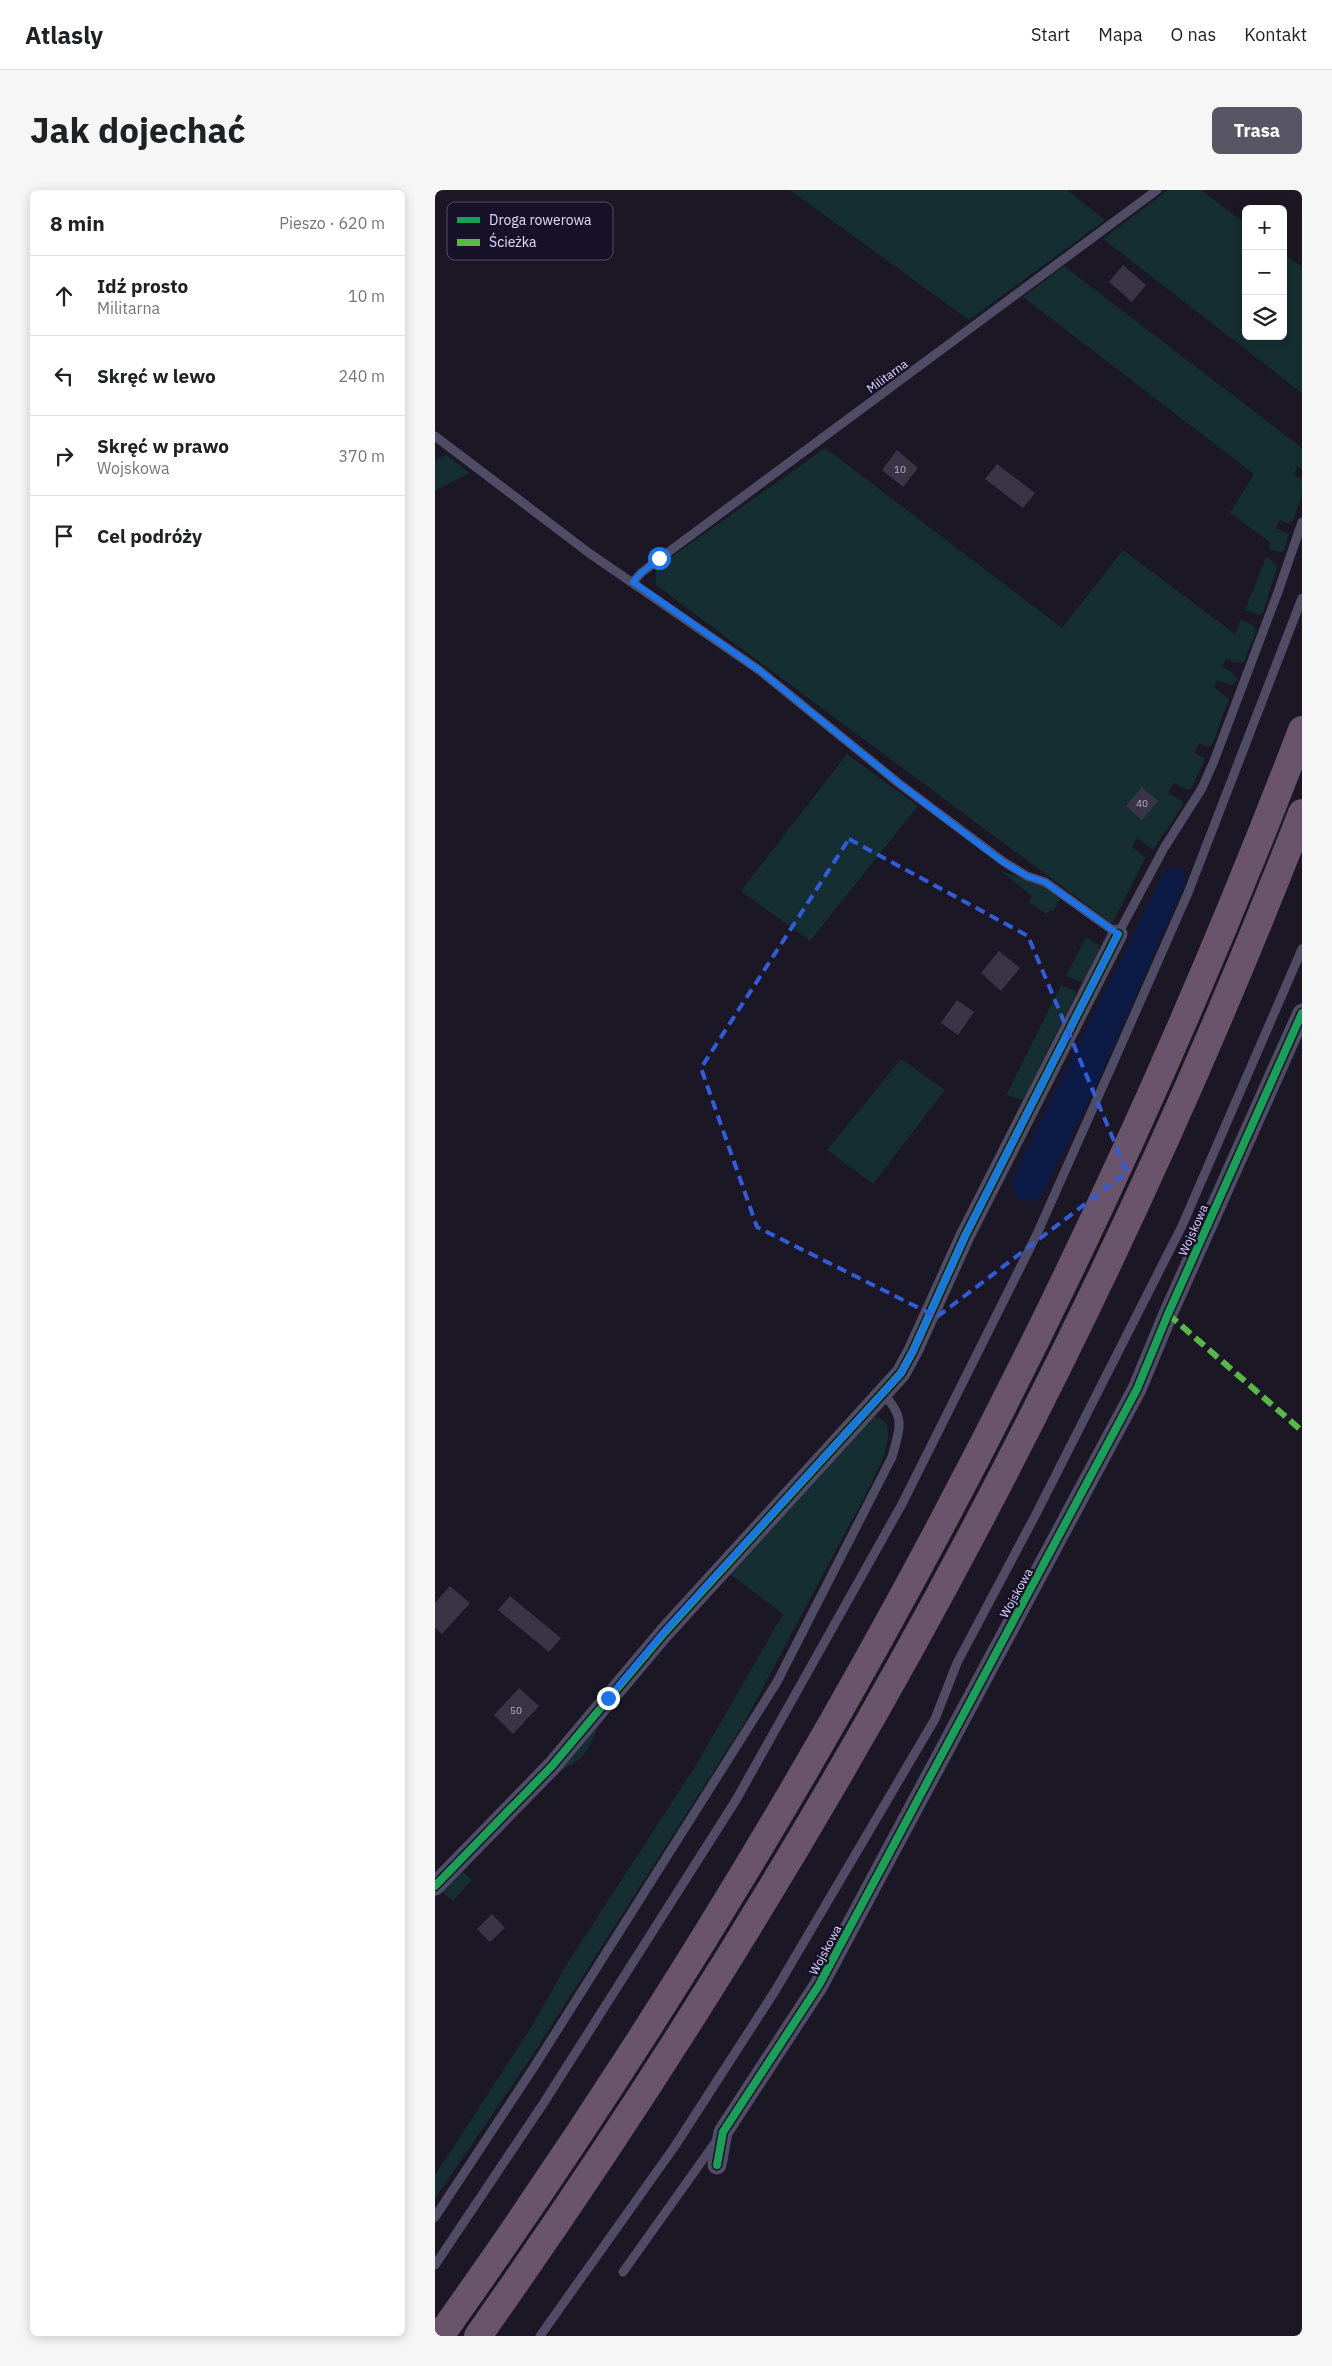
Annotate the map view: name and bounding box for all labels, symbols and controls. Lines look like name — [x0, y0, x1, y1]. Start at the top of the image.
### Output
text: Atlasly — [25, 19, 103, 51]
text: Start — [1031, 23, 1070, 46]
text: Mapa — [1098, 23, 1143, 46]
text: O nas — [1171, 23, 1216, 46]
text: Kontakt — [1244, 23, 1307, 46]
text: Jak dojechać — [30, 107, 246, 153]
button: Trasa — [1212, 107, 1302, 154]
legend — [447, 202, 613, 260]
map controls — [1242, 205, 1287, 340]
button: + — [1242, 205, 1287, 250]
text: 8 min — [50, 209, 105, 237]
text: Droga rowerowa — [489, 211, 592, 229]
text: Pieszo · 620 m — [279, 213, 385, 233]
text: Ścieżka — [489, 232, 537, 251]
button: − — [1242, 250, 1287, 295]
text: Idź prosto — [97, 274, 188, 298]
icon: ahead — [50, 282, 78, 310]
text: 10 m — [348, 286, 385, 306]
button: layers — [1242, 295, 1287, 340]
text: Militarna — [97, 298, 160, 318]
street label: Militarna — [863, 356, 911, 396]
icon: left — [50, 362, 78, 390]
text: Skręć w lewo — [97, 364, 216, 388]
text: 240 m — [338, 366, 385, 386]
text: Skręć w prawo — [97, 434, 229, 458]
icon: right — [50, 442, 78, 470]
text: 370 m — [338, 446, 385, 466]
text: Wojskowa — [97, 458, 170, 478]
house number: 10 — [894, 463, 906, 476]
icon: arrive — [50, 522, 78, 550]
text: Cel podróży — [97, 524, 202, 548]
route start — [648, 547, 671, 570]
house number: 40 — [1136, 797, 1148, 810]
street label: Wojskowa — [1175, 1202, 1211, 1258]
street label: Wojskowa — [996, 1565, 1036, 1620]
route end — [597, 1687, 620, 1710]
house number: 50 — [510, 1704, 522, 1717]
street label: Wojskowa — [806, 1922, 845, 1978]

